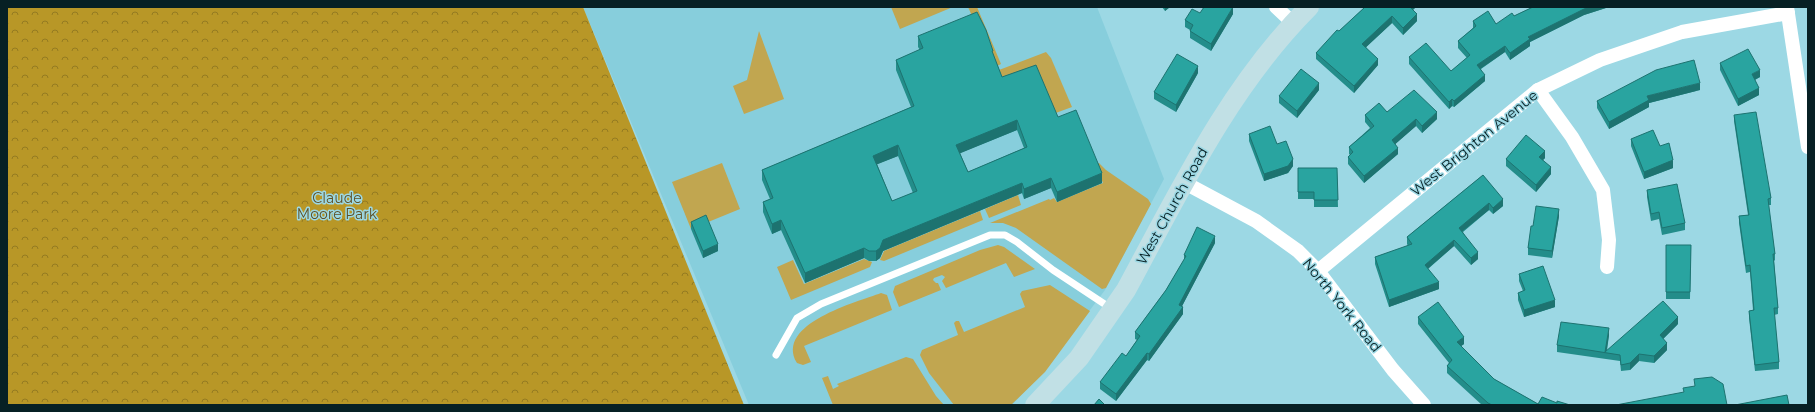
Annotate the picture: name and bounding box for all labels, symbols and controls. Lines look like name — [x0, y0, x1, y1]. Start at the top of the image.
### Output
street label: West Brighton Avenue — [1407, 86, 1541, 200]
street label: West Church Road — [1132, 144, 1212, 268]
park label: Claude Moore Park — [297, 189, 378, 223]
street label: North York Road — [1299, 254, 1385, 356]

